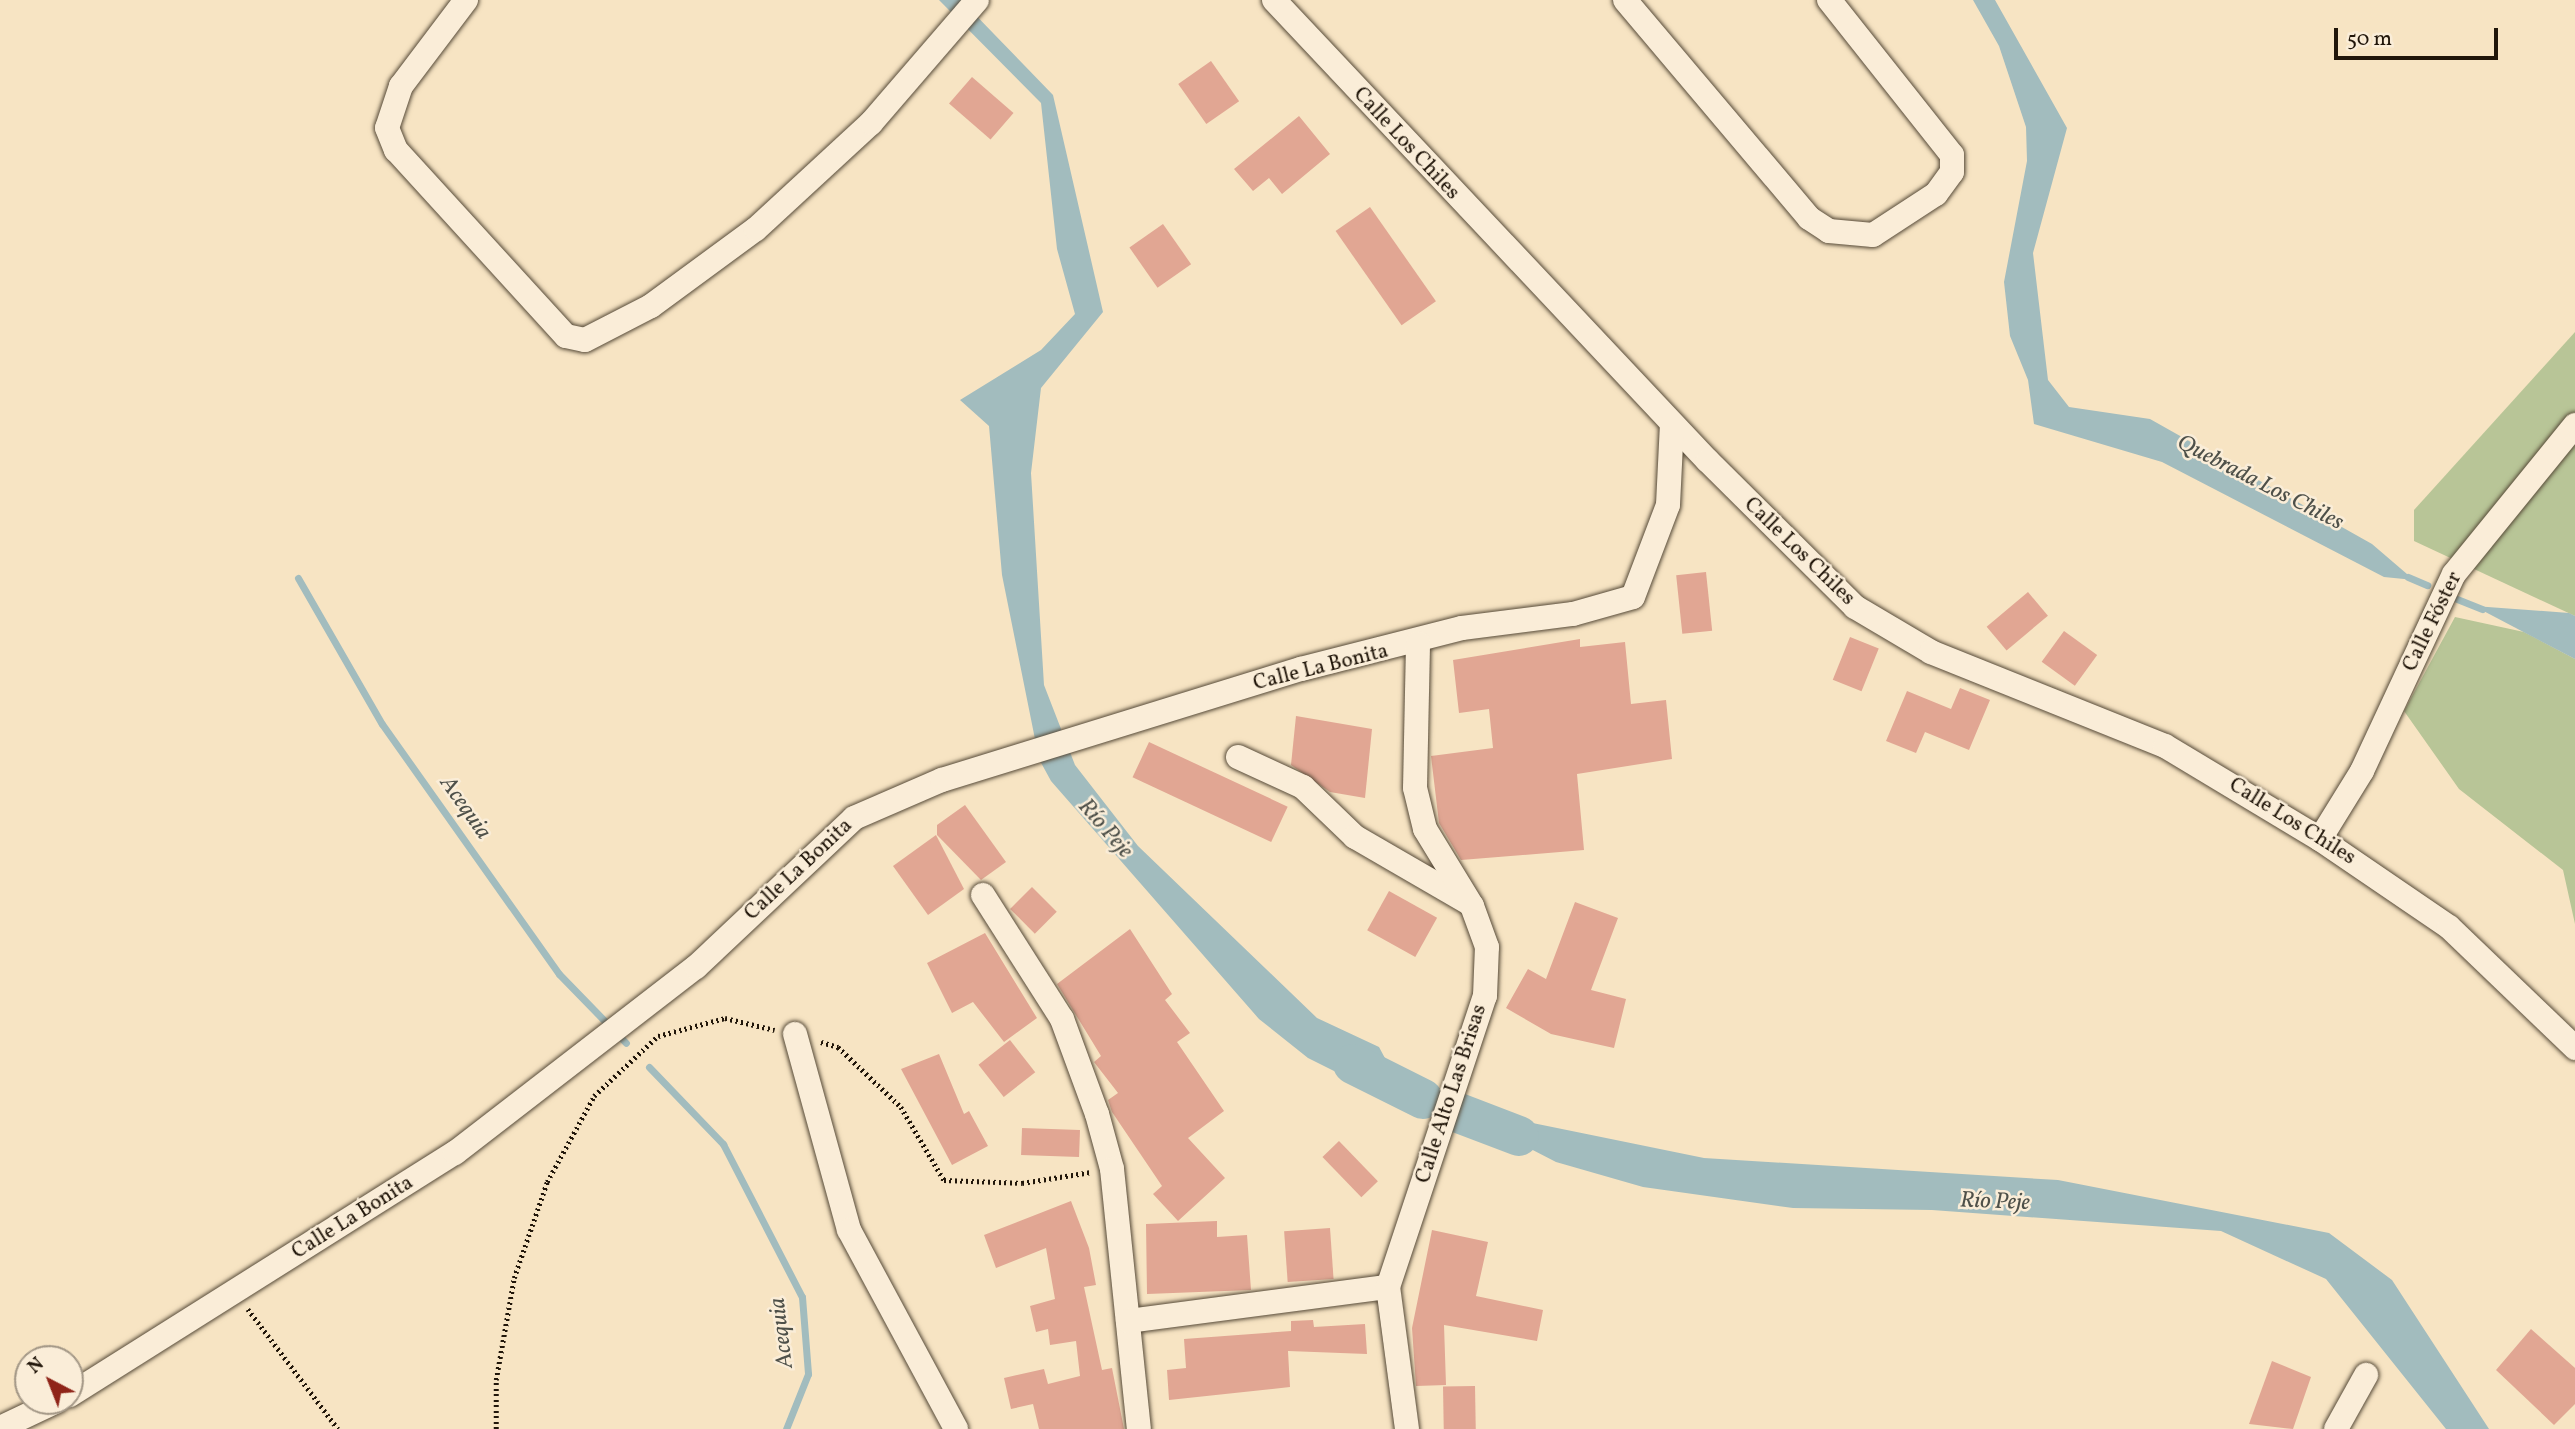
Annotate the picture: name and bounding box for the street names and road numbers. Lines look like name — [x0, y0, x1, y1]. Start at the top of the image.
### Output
street label: Calle Los Chiles — [1347, 82, 1465, 206]
street label: Calle Los Chiles — [1738, 493, 1860, 611]
street label: Calle Fóster — [2398, 568, 2468, 676]
street label: Calle La Bonita — [1251, 639, 1391, 697]
street label: Calle Los Chiles — [2224, 773, 2360, 871]
street label: Calle La Bonita — [740, 814, 858, 926]
street label: Calle Alto Las Brisas — [1411, 1001, 1493, 1187]
street label: Calle La Bonita — [288, 1171, 418, 1265]

